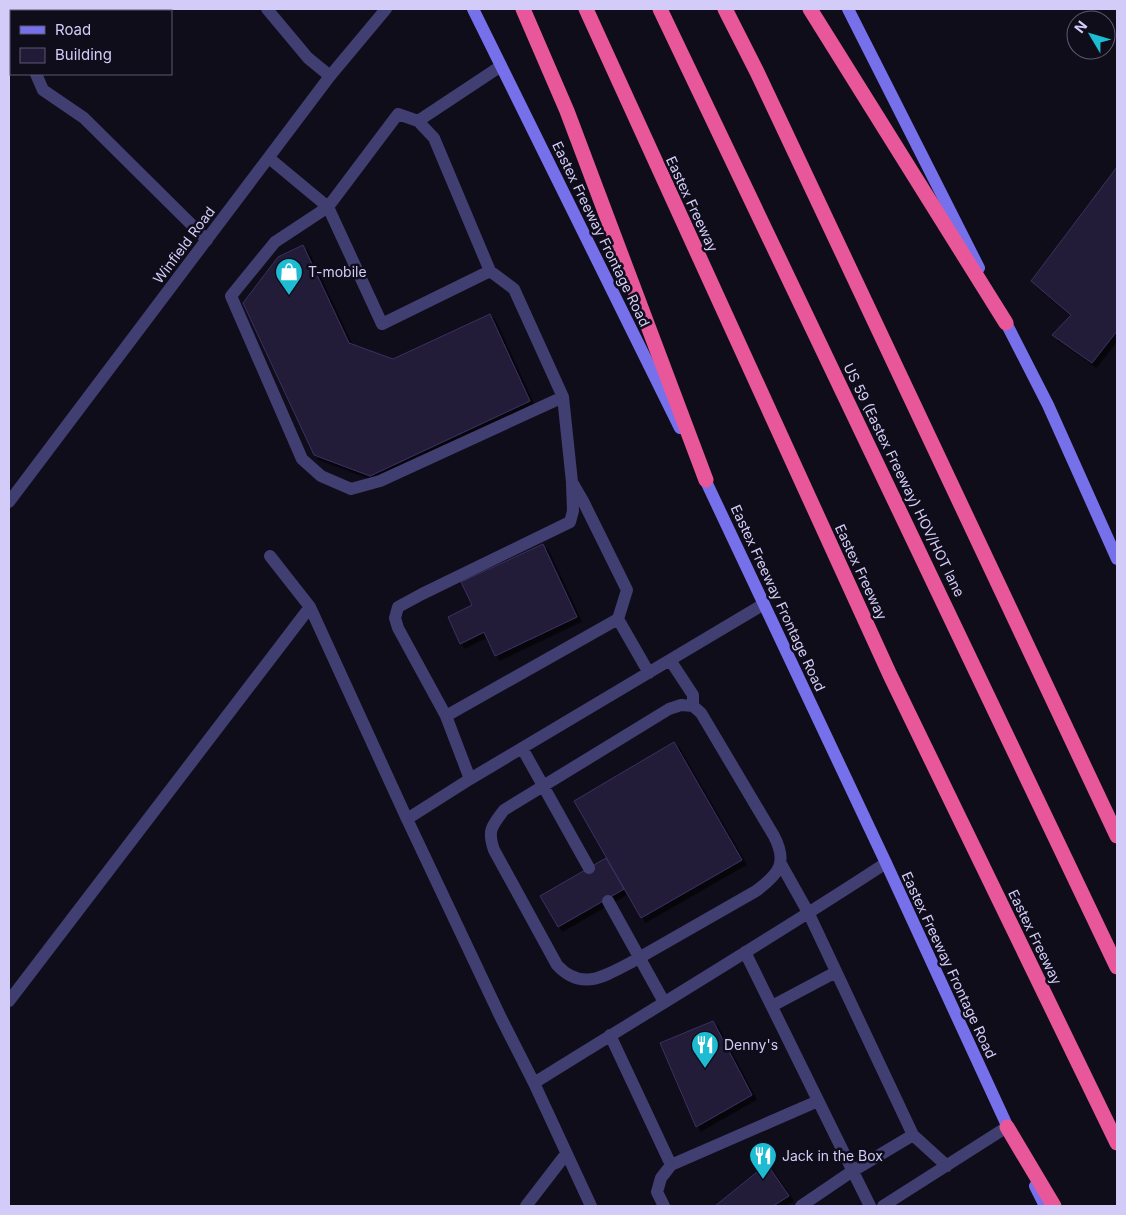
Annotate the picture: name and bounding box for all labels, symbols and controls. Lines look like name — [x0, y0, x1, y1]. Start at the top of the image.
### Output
legend — [10, 10, 172, 75]
north arrow — [1066, 10, 1116, 60]
text: N — [1070, 17, 1090, 36]
text: Road — [55, 20, 91, 39]
text: Building — [55, 45, 112, 64]
street label: Eastex Freeway Frontage Road — [549, 138, 654, 329]
street label: Eastex Freeway — [663, 153, 722, 254]
street label: Winfield Road — [149, 203, 218, 287]
shop icon: T-mobile — [274, 257, 304, 296]
place label: T-mobile — [308, 263, 367, 280]
street label: US 59 (Eastex Freeway) HOV/HOT lane — [840, 360, 968, 600]
street label: Eastex Freeway Frontage Road — [728, 502, 829, 694]
street label: Eastex Freeway — [832, 522, 890, 622]
street label: Eastex Freeway Frontage Road — [899, 869, 1000, 1061]
street label: Eastex Freeway — [1005, 887, 1066, 987]
restaurant icon: Denny's — [690, 1030, 720, 1069]
place label: Denny's — [724, 1036, 778, 1053]
restaurant icon: Jack in the Box — [748, 1141, 778, 1180]
place label: Jack in the Box — [782, 1147, 883, 1164]

